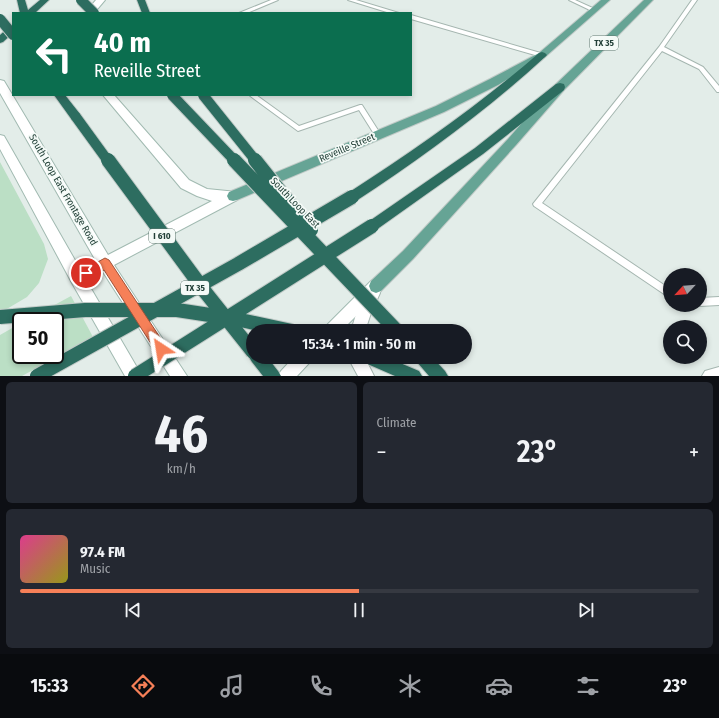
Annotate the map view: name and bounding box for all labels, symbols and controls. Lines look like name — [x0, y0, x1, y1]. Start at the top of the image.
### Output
text: 40 m — [94, 26, 151, 59]
icon: left — [28, 28, 80, 80]
road number: TX 35 — [590, 36, 618, 50]
text: Reveille Street — [94, 60, 201, 82]
street label: Reveille Street — [317, 131, 377, 165]
street label: South Loop East Frontage Road — [26, 132, 100, 248]
street label: South Loop East — [268, 175, 323, 231]
road number: I 610 — [149, 229, 175, 243]
pin — [69, 256, 103, 290]
icon: arrive — [75, 262, 97, 284]
north arrow — [663, 268, 707, 312]
map controls — [663, 268, 707, 364]
road number: TX 35 — [181, 281, 209, 295]
speed limit sign: 50 — [12, 312, 64, 364]
button: search — [663, 320, 707, 364]
position arrow — [140, 328, 182, 370]
text: 15:34 · 1 min · 50 m — [302, 335, 416, 353]
text: 46 — [154, 403, 208, 466]
text: Climate — [377, 415, 417, 430]
text: 23° — [517, 434, 559, 470]
text: − — [377, 439, 386, 466]
text: + — [689, 439, 699, 466]
text: km/h — [167, 461, 196, 476]
text: 97.4 FM — [80, 543, 125, 561]
text: Music — [80, 561, 110, 576]
icon: previous — [122, 599, 144, 621]
icon: pause — [348, 599, 370, 621]
icon: next — [575, 599, 597, 621]
icon: directions — [129, 672, 157, 700]
icon: music — [218, 672, 246, 700]
icon: phone — [307, 672, 335, 700]
icon: climate — [396, 672, 424, 700]
icon: car — [485, 672, 513, 700]
icon: filters — [574, 672, 602, 700]
text: 15:33 — [30, 675, 68, 697]
text: 23° — [663, 675, 688, 697]

